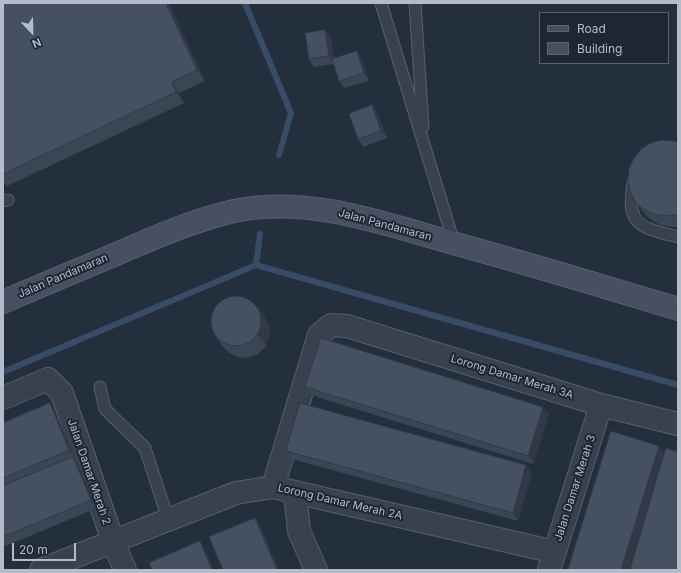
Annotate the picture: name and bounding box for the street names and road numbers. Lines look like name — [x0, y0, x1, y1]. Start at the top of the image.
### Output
street label: Jalan Pandamaran — [337, 206, 433, 244]
street label: Jalan Pandamaran — [16, 251, 110, 301]
street label: Lorong Damar Merah 3A — [449, 352, 575, 402]
street label: Jalan Damar Merah 2 — [65, 417, 113, 527]
street label: Jalan Damar Merah 3 — [552, 433, 598, 543]
street label: Lorong Damar Merah 2A — [276, 481, 404, 523]

